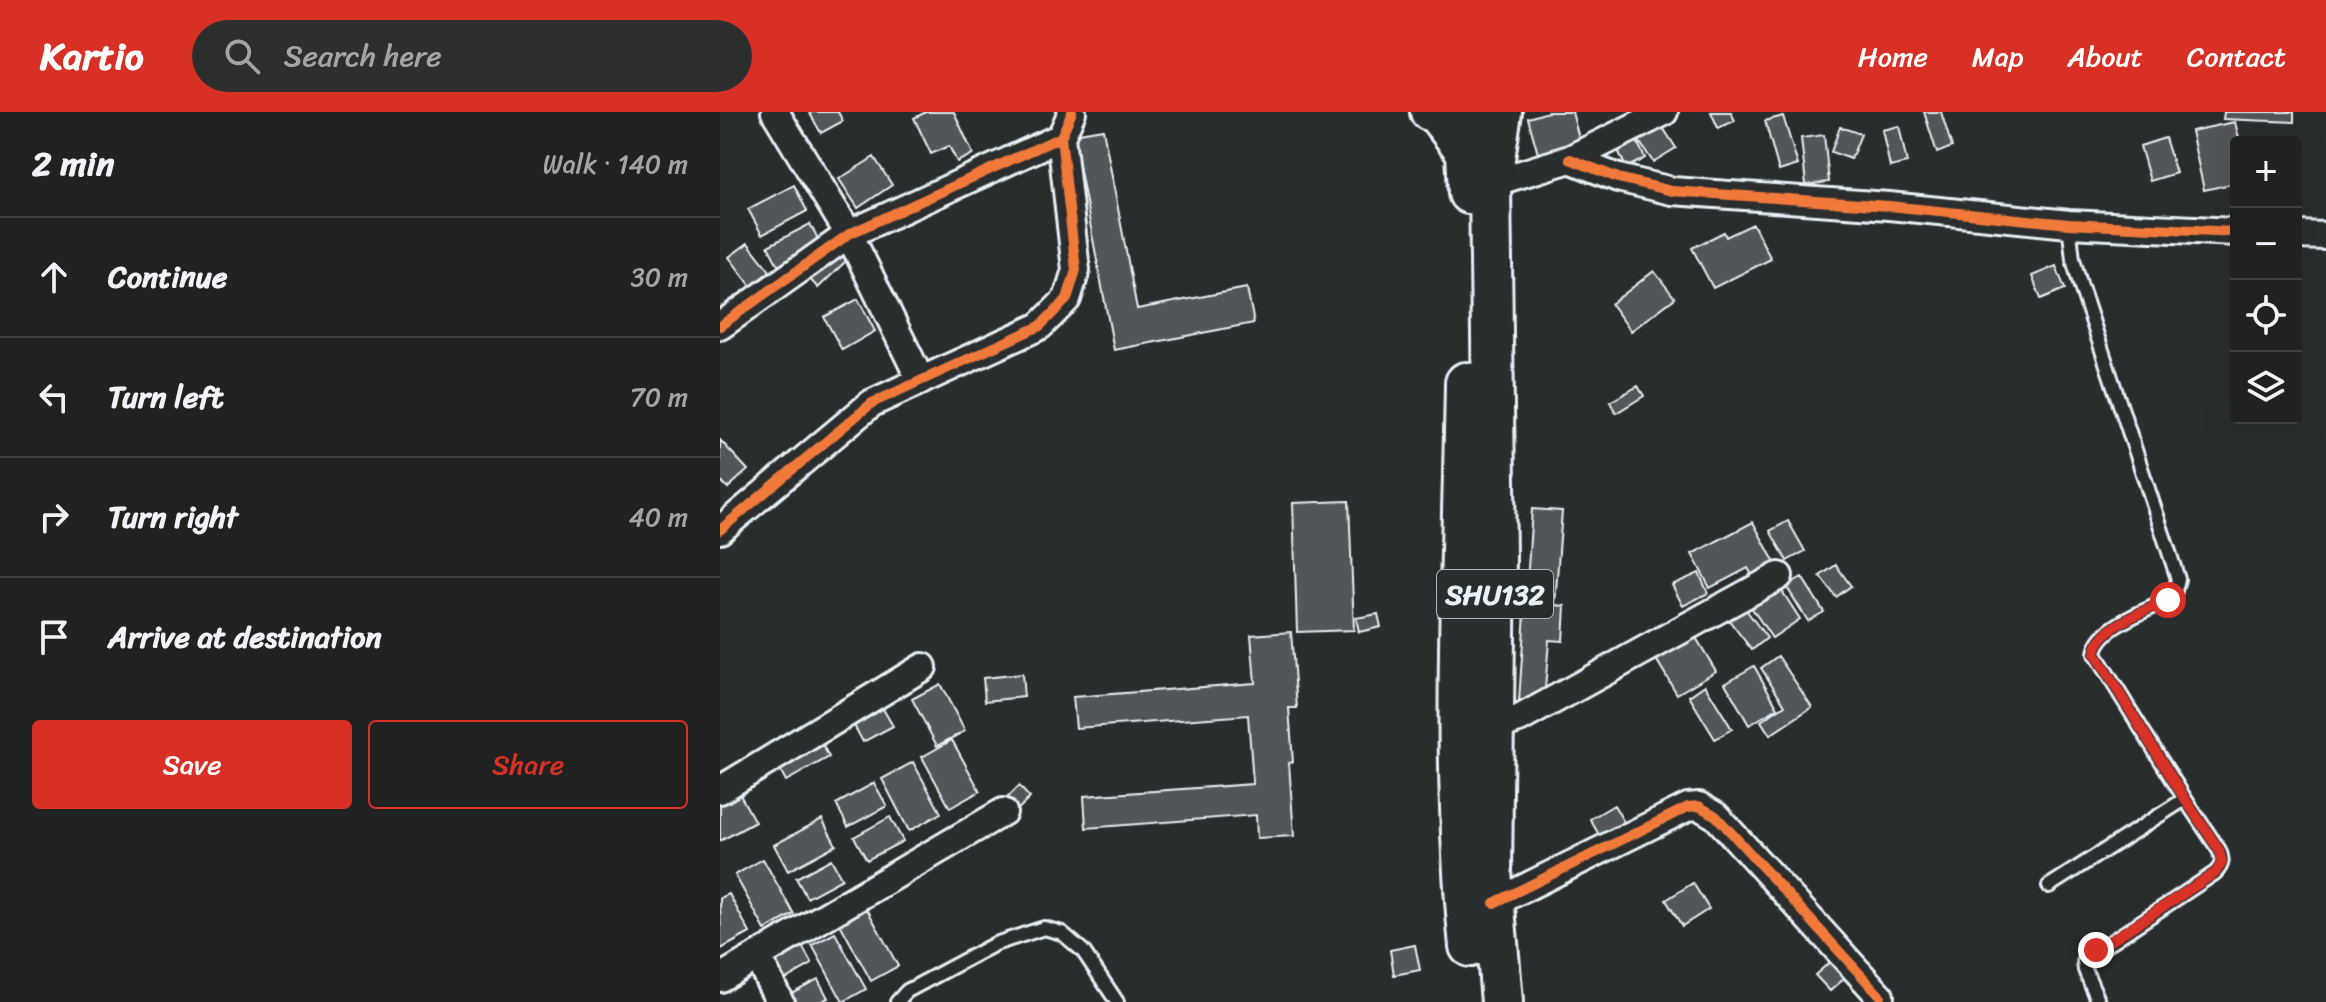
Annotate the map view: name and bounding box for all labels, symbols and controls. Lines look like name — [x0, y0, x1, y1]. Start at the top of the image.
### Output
search box — [192, 20, 752, 92]
text: Kartio — [40, 23, 144, 90]
text: Search here — [284, 29, 442, 83]
text: Home — [1858, 32, 1928, 81]
text: Map — [1972, 32, 2023, 81]
text: About — [2067, 32, 2143, 81]
text: Contact — [2187, 32, 2286, 81]
icon: search — [220, 34, 264, 78]
text: 2 min — [32, 134, 114, 194]
map controls — [2230, 136, 2302, 424]
button: + — [2230, 136, 2302, 208]
text: Walk · 140 m — [543, 141, 688, 187]
button: − — [2230, 208, 2302, 280]
text: Continue — [108, 250, 227, 304]
text: 30 m — [631, 254, 688, 300]
icon: ahead — [32, 255, 76, 299]
button: locate — [2230, 280, 2302, 352]
button: layers — [2230, 352, 2302, 424]
text: Turn left — [108, 370, 224, 424]
text: 70 m — [630, 374, 688, 420]
icon: left — [32, 375, 76, 419]
text: Turn right — [108, 490, 238, 544]
text: 40 m — [629, 494, 688, 540]
icon: right — [32, 495, 76, 539]
road number: SHU132 — [1437, 570, 1553, 618]
route start — [2150, 582, 2186, 618]
text: Arrive at destination — [108, 610, 382, 664]
icon: arrive — [32, 615, 76, 659]
button: Save — [32, 720, 352, 809]
button: Share — [368, 720, 688, 809]
route end — [2078, 932, 2114, 968]

